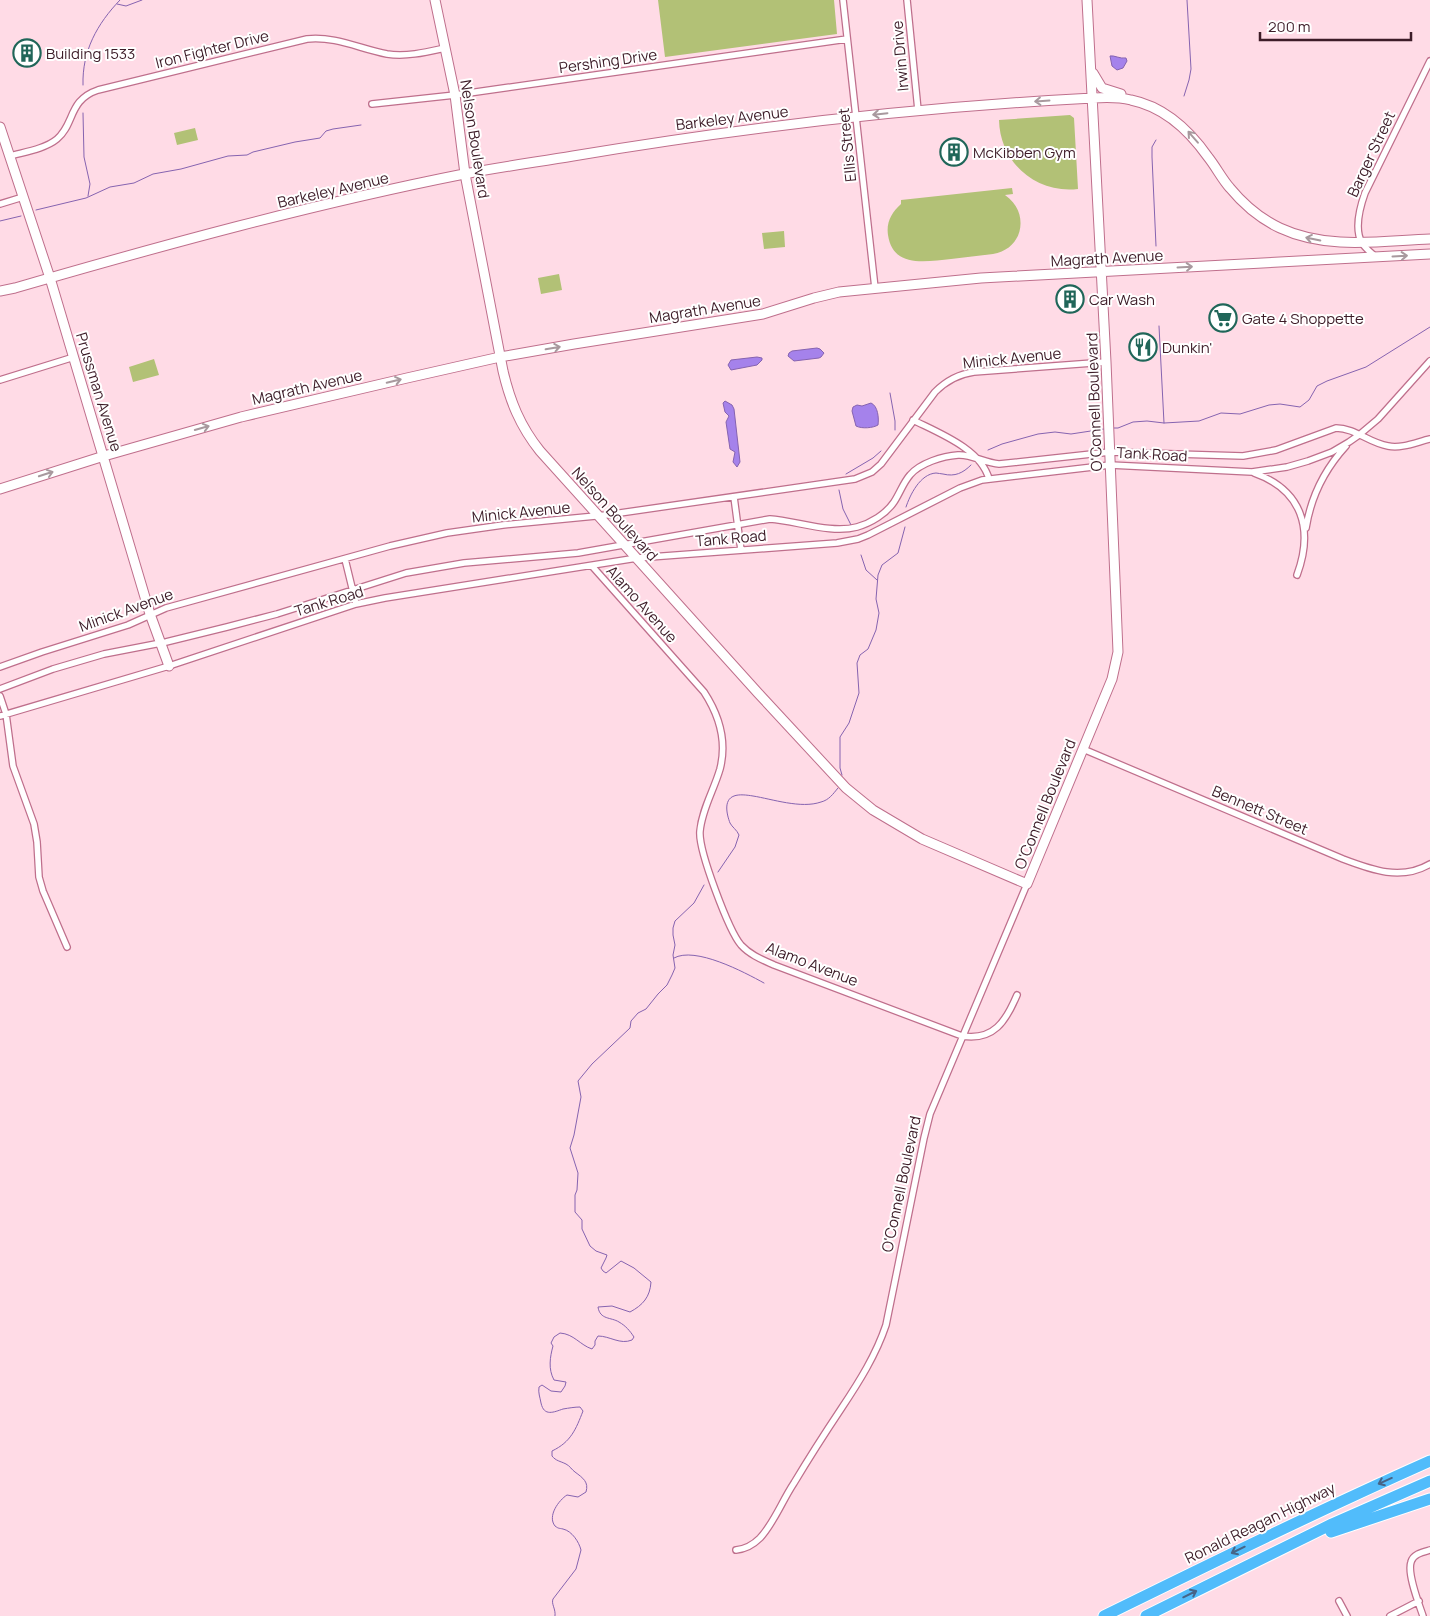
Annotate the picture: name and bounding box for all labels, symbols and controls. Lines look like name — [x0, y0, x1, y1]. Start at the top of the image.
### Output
scale bar — [1260, 10, 1411, 42]
text: 200 m — [1268, 16, 1311, 37]
street label: Irwin Drive — [886, 20, 914, 92]
street label: Iron Fighter Drive — [153, 25, 271, 73]
building icon: Building 1533 — [12, 38, 42, 68]
place label: Building 1533 — [46, 43, 135, 64]
street label: Pershing Drive — [557, 44, 659, 78]
street label: Nelson Boulevard — [455, 78, 495, 200]
one-way arrow — [1035, 96, 1051, 105]
street label: Barkeley Avenue — [674, 101, 790, 135]
street label: Ellis Street — [833, 107, 861, 183]
street label: Barger Street — [1342, 108, 1400, 200]
one-way arrow — [873, 109, 889, 119]
one-way arrow — [1187, 131, 1198, 144]
building icon: McKibben Gym — [939, 137, 969, 167]
place label: McKibben Gym — [973, 142, 1076, 163]
street label: Barkeley Avenue — [275, 167, 391, 213]
one-way arrow — [1305, 234, 1321, 243]
street label: Magrath Avenue — [1050, 245, 1164, 271]
one-way arrow — [1392, 251, 1408, 260]
one-way arrow — [1177, 262, 1193, 271]
building icon: Car Wash — [1055, 284, 1085, 314]
place label: Car Wash — [1089, 289, 1155, 310]
street label: Magrath Avenue — [648, 290, 762, 328]
supermarket icon: Gate 4 Shoppette — [1208, 303, 1238, 333]
place label: Gate 4 Shoppette — [1242, 308, 1364, 329]
street label: Prussman Avenue — [71, 330, 127, 454]
street label: O'Connell Boulevard — [1081, 332, 1107, 472]
restaurant icon: Dunkin' — [1128, 332, 1158, 362]
place label: Dunkin' — [1162, 337, 1212, 358]
one-way arrow — [545, 342, 561, 352]
street label: Minick Avenue — [962, 342, 1062, 374]
street label: Magrath Avenue — [250, 364, 364, 410]
one-way arrow — [385, 376, 401, 385]
one-way arrow — [194, 423, 210, 432]
street label: Tank Road — [1116, 442, 1188, 466]
street label: Nelson Boulevard — [567, 462, 663, 566]
one-way arrow — [38, 469, 54, 479]
street label: Minick Avenue — [471, 496, 571, 528]
street label: Tank Road — [695, 524, 767, 552]
street label: Alamo Avenue — [602, 561, 682, 647]
street label: Tank Road — [292, 581, 366, 621]
street label: Minick Avenue — [76, 583, 176, 637]
street label: O'Connell Boulevard — [1009, 736, 1081, 872]
street label: Bennett Street — [1209, 780, 1311, 840]
street label: Alamo Avenue — [763, 937, 861, 991]
street label: O'Connell Boulevard — [876, 1114, 926, 1254]
one-way arrow — [1378, 1476, 1393, 1486]
street label: Ronald Reagan Highway — [1181, 1477, 1339, 1569]
one-way arrow — [1231, 1545, 1246, 1555]
one-way arrow — [1182, 1589, 1197, 1599]

